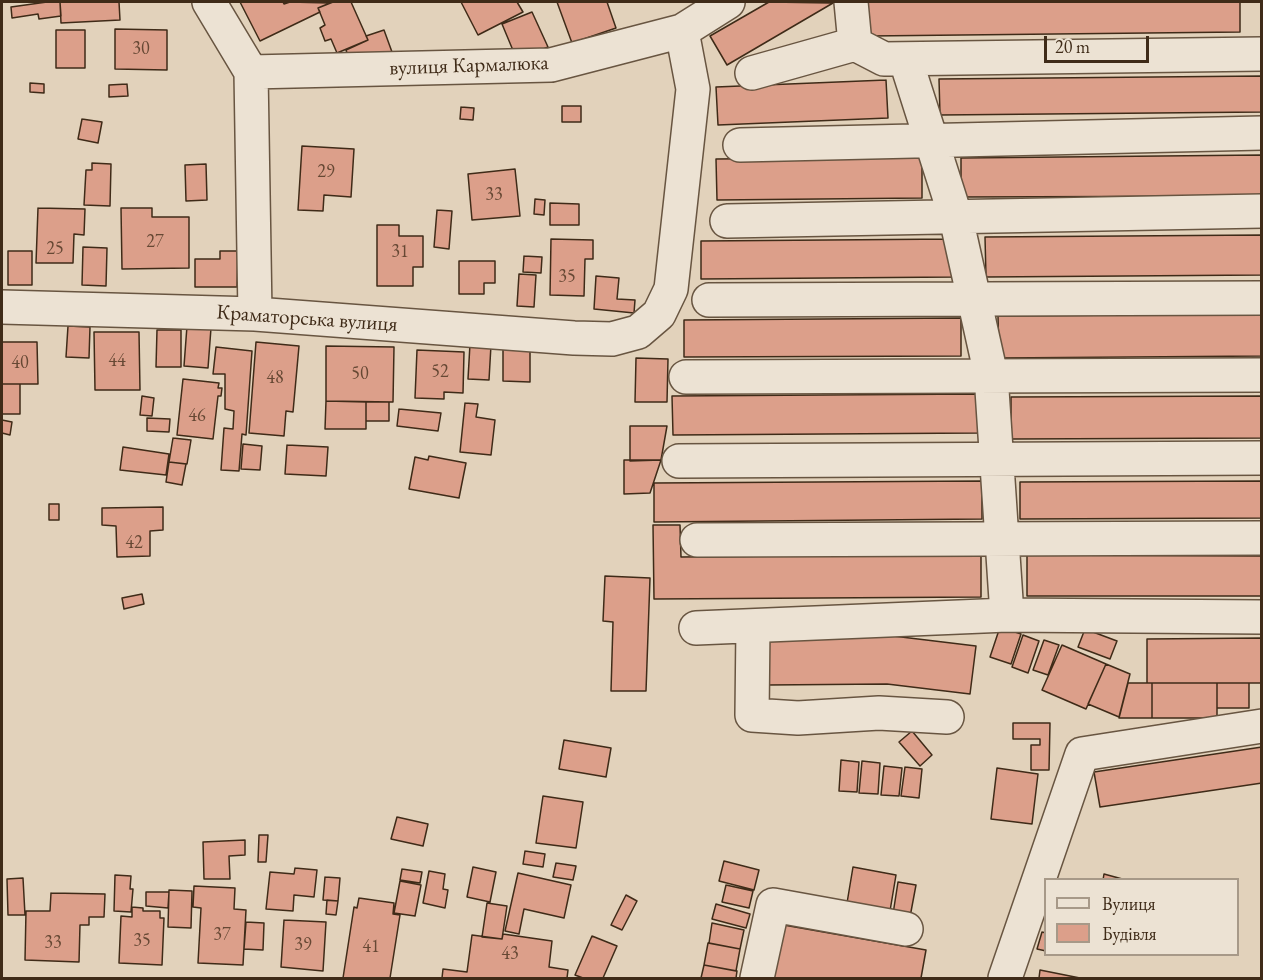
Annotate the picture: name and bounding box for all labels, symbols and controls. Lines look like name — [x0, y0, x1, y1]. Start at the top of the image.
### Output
scale bar — [1047, 24, 1152, 62]
text: 20 m — [1055, 35, 1090, 58]
house number: 30 — [132, 38, 150, 60]
street label: вулиця Кармалюка — [389, 51, 549, 81]
house number: 29 — [317, 161, 335, 183]
house number: 33 — [485, 184, 503, 206]
house number: 27 — [146, 231, 164, 253]
house number: 25 — [46, 238, 64, 260]
house number: 31 — [391, 241, 409, 263]
house number: 35 — [558, 266, 576, 288]
street label: Краматорська вулиця — [216, 300, 398, 338]
house number: 44 — [108, 350, 126, 372]
house number: 40 — [11, 352, 29, 374]
house number: 52 — [431, 361, 449, 383]
house number: 50 — [351, 363, 369, 385]
house number: 48 — [266, 367, 284, 389]
house number: 46 — [188, 405, 206, 427]
house number: 42 — [125, 532, 143, 554]
legend — [1044, 878, 1239, 956]
text: Вулиця — [1102, 892, 1155, 915]
text: Будівля — [1102, 922, 1157, 945]
house number: 37 — [213, 924, 231, 946]
house number: 35 — [133, 930, 151, 952]
house number: 33 — [44, 932, 62, 954]
house number: 39 — [294, 934, 312, 956]
house number: 41 — [362, 936, 380, 958]
house number: 43 — [501, 943, 519, 965]

